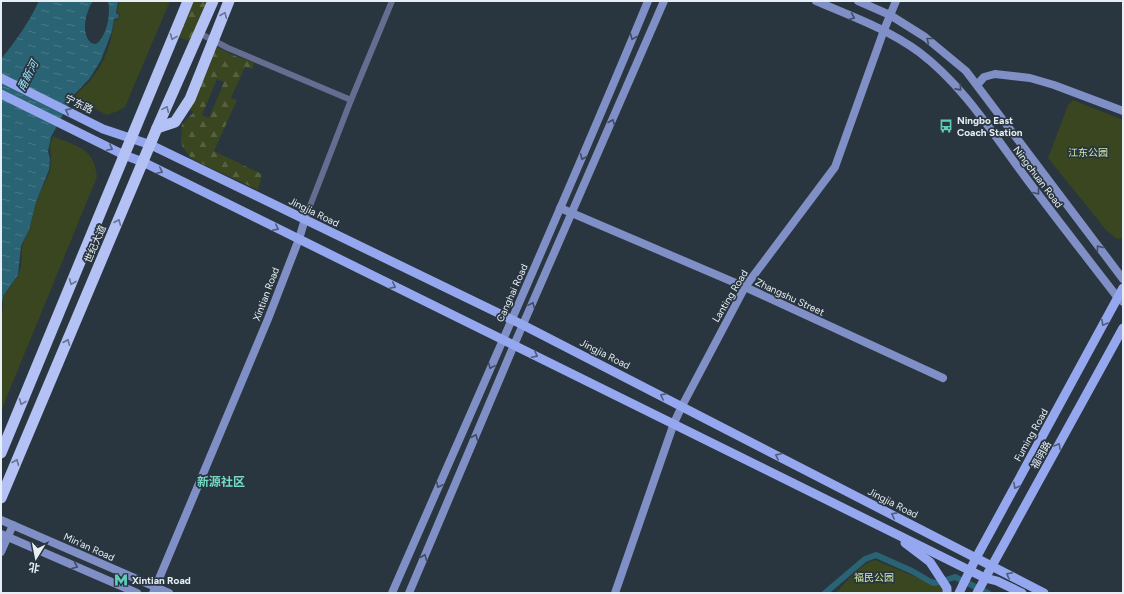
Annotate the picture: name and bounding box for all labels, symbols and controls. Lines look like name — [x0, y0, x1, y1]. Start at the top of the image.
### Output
one-way arrow — [219, 11, 227, 18]
one-way arrow — [848, 12, 855, 20]
one-way arrow — [630, 33, 638, 41]
one-way arrow — [169, 34, 177, 41]
one-way arrow — [926, 38, 933, 45]
water label: 甬新河 — [15, 57, 42, 94]
one-way arrow — [954, 84, 961, 91]
street label: 宁东路 — [63, 92, 95, 116]
one-way arrow — [161, 105, 169, 113]
one-way arrow — [65, 108, 73, 116]
place label: Ningbo East Coach Station — [957, 114, 1023, 139]
one-way arrow — [607, 118, 615, 126]
bus stop icon: Ningbo East Coach Station — [938, 118, 954, 134]
one-way arrow — [105, 143, 113, 151]
street label: Ningchuan Road — [1010, 143, 1066, 211]
park label: 江东公园 — [1068, 146, 1108, 159]
one-way arrow — [579, 153, 587, 160]
one-way arrow — [156, 166, 163, 174]
one-way arrow — [1032, 188, 1039, 195]
street label: Jingjia Road — [287, 194, 341, 230]
one-way arrow — [113, 219, 121, 226]
street label: 世纪大道 — [81, 223, 109, 265]
one-way arrow — [272, 223, 280, 231]
one-way arrow — [1097, 245, 1104, 252]
street label: Canghai Road — [493, 262, 531, 324]
street label: Xintian Road — [250, 265, 282, 323]
street label: Lanting Road — [709, 267, 751, 325]
street label: Zhangshu Street — [753, 275, 827, 319]
one-way arrow — [68, 278, 76, 285]
one-way arrow — [389, 281, 396, 289]
one-way arrow — [527, 302, 535, 309]
one-way arrow — [1102, 318, 1109, 326]
street label: Jingjia Road — [578, 336, 632, 372]
one-way arrow — [62, 338, 70, 346]
one-way arrow — [531, 350, 538, 358]
one-way arrow — [488, 361, 496, 369]
one-way arrow — [660, 393, 667, 401]
one-way arrow — [19, 398, 27, 406]
street label: Fuming Road — [1011, 406, 1051, 464]
one-way arrow — [470, 434, 478, 442]
street label: 福明路 — [1028, 439, 1054, 471]
one-way arrow — [1053, 443, 1061, 450]
one-way arrow — [775, 453, 783, 461]
one-way arrow — [11, 458, 19, 466]
district label: 新源社区 — [197, 475, 245, 489]
one-way arrow — [436, 480, 444, 488]
one-way arrow — [1013, 482, 1020, 489]
street label: Jingjia Road — [866, 485, 920, 521]
one-way arrow — [891, 513, 898, 520]
street label: Min'an Road — [61, 530, 117, 564]
north arrow — [16, 538, 56, 578]
one-way arrow — [420, 554, 428, 561]
text: 北 — [28, 560, 41, 575]
one-way arrow — [72, 562, 79, 570]
park label: 福民公园 — [854, 571, 894, 584]
metro station icon: Xintian Road — [113, 572, 129, 588]
one-way arrow — [1006, 572, 1014, 580]
place label: Xintian Road — [132, 574, 191, 587]

